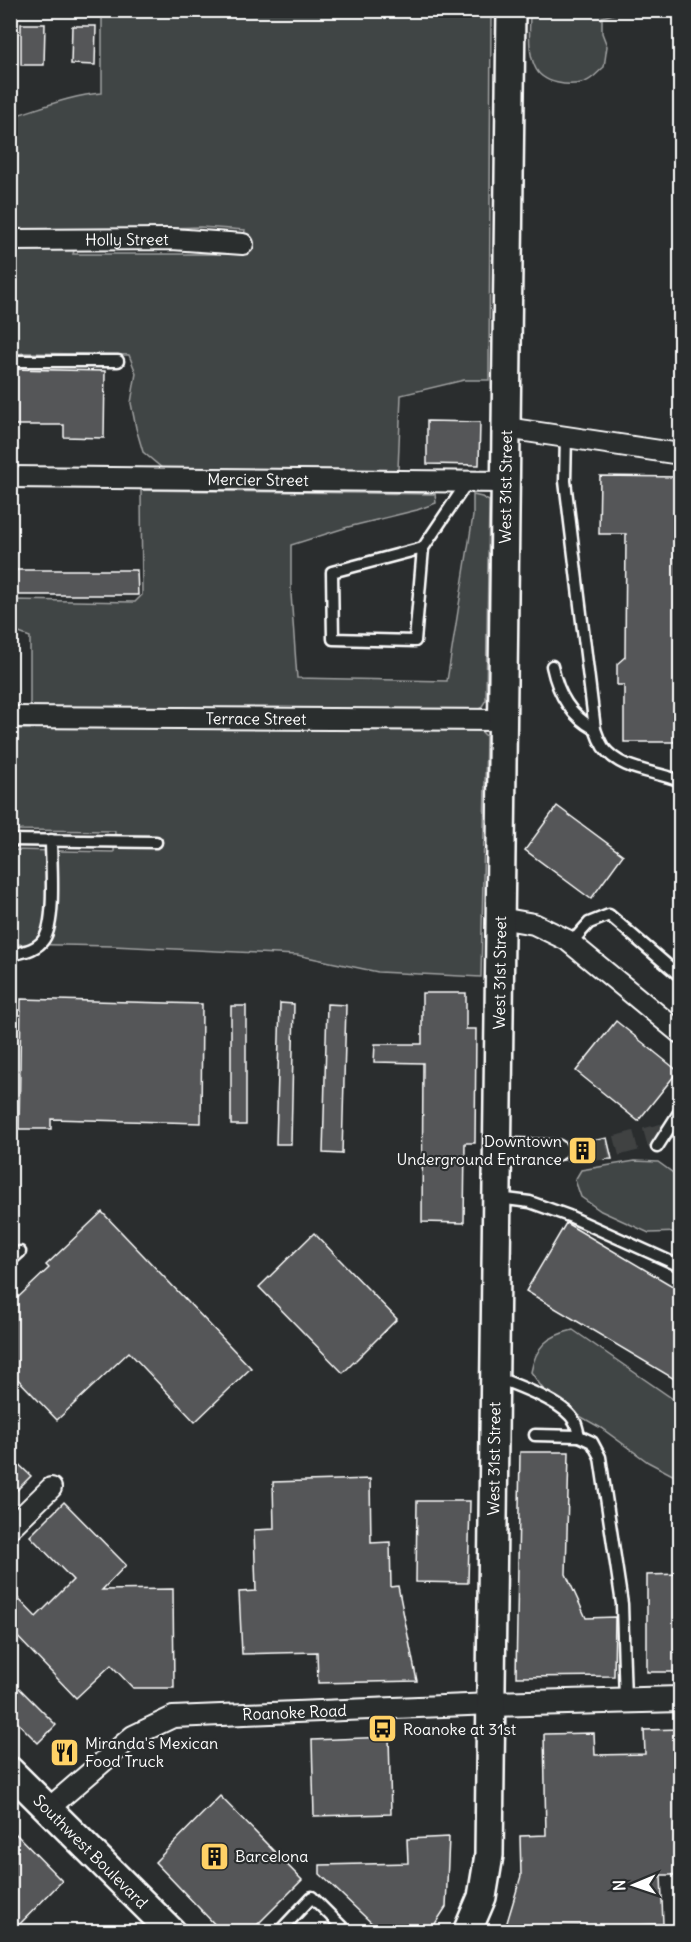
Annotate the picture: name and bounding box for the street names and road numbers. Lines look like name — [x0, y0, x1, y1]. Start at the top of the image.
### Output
street label: Holly Street — [85, 229, 169, 250]
street label: West 31st Street — [495, 429, 516, 544]
street label: Mercier Street — [207, 469, 309, 490]
street label: Terrace Street — [205, 708, 307, 729]
street label: West 31st Street — [489, 915, 510, 1030]
street label: West 31st Street — [483, 1401, 504, 1516]
street label: Roanoke Road — [242, 1700, 347, 1724]
street label: Southwest Boulevard — [29, 1790, 152, 1912]

